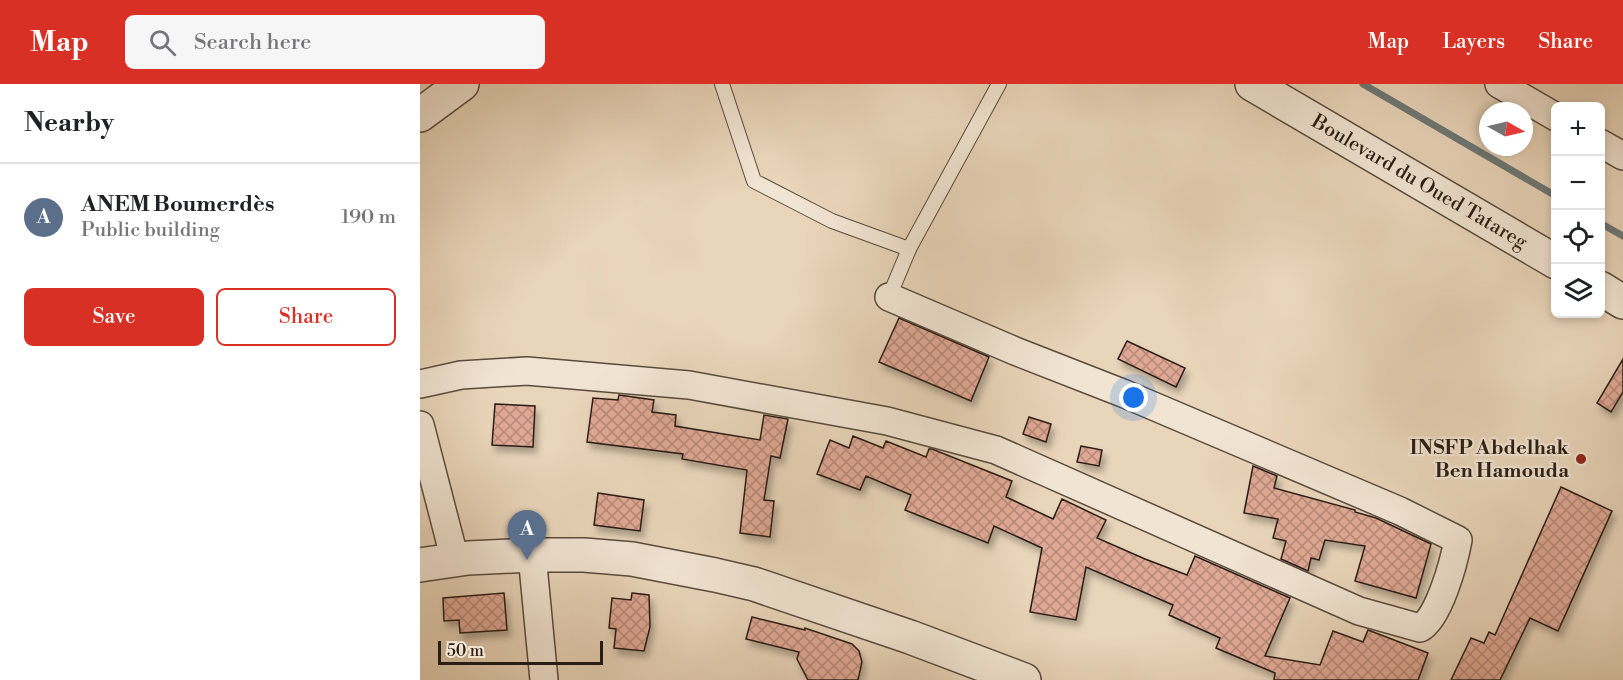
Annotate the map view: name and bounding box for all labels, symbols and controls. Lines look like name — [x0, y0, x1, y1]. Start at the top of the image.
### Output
search box — [125, 15, 545, 69]
text: Map — [30, 25, 89, 60]
icon: search — [146, 26, 179, 59]
text: Search here — [194, 29, 311, 56]
text: Map — [1368, 29, 1409, 55]
text: Layers — [1442, 29, 1505, 55]
text: Share — [1538, 29, 1593, 55]
north arrow — [1479, 102, 1533, 156]
map controls — [1551, 102, 1605, 318]
button: + — [1551, 102, 1605, 156]
text: Nearby — [24, 107, 114, 139]
street label: Boulevard du Oued Tatareg — [1306, 109, 1532, 255]
button: − — [1551, 156, 1605, 210]
text: ANEM Boumerdès — [81, 191, 274, 218]
text: A — [36, 205, 51, 230]
text: 190 m — [341, 205, 396, 230]
button: locate — [1551, 210, 1605, 264]
text: Public building — [81, 218, 220, 243]
button: layers — [1551, 264, 1605, 318]
button: Save — [24, 288, 204, 346]
button: Share — [216, 288, 396, 346]
your location — [1119, 383, 1148, 412]
place label: INSFP Abdelhak Ben Hamouda — [1410, 436, 1570, 484]
marker: INSFP Abdelhak Ben Hamouda — [1574, 452, 1588, 466]
pin: A — [508, 510, 546, 560]
scale bar — [438, 638, 603, 666]
text: 50 m — [447, 641, 484, 661]

